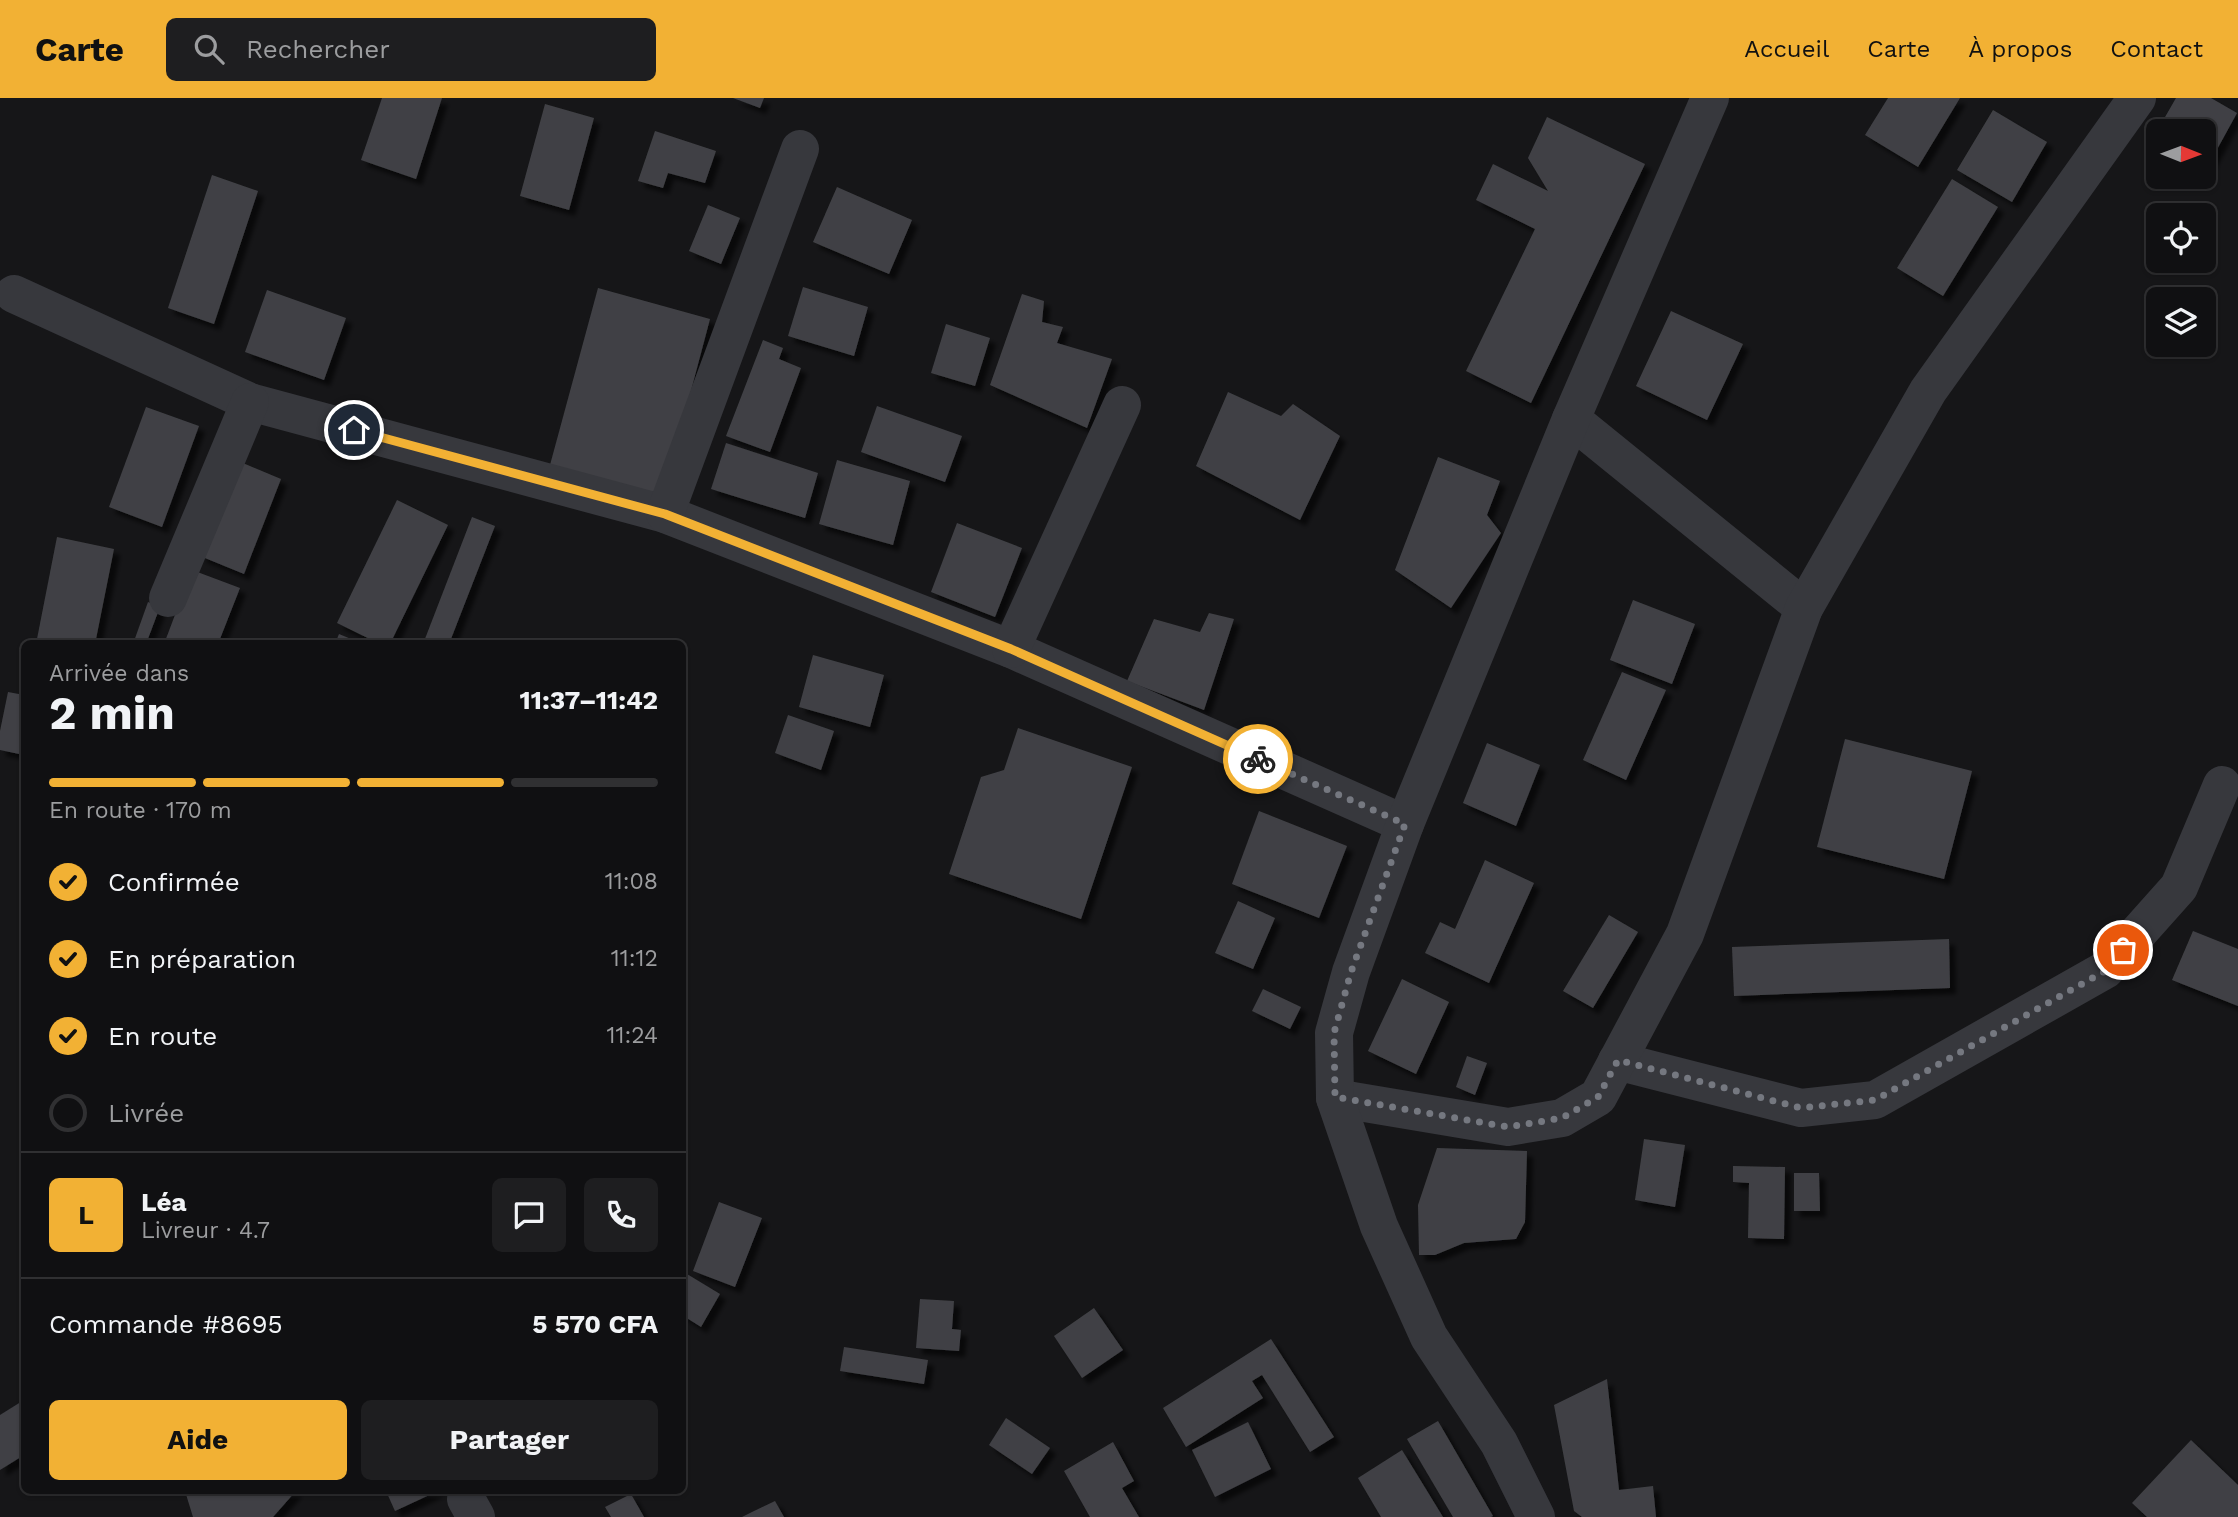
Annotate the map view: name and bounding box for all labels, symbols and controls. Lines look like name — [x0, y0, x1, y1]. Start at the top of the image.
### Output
search box — [166, 18, 656, 81]
text: Carte — [35, 30, 124, 69]
icon: search — [190, 30, 228, 68]
text: Rechercher — [246, 34, 390, 64]
text: Accueil — [1744, 35, 1829, 63]
text: Carte — [1867, 35, 1930, 63]
text: À propos — [1968, 35, 2072, 63]
text: Contact — [2110, 35, 2203, 63]
north arrow — [2146, 119, 2216, 189]
map controls — [2146, 119, 2216, 357]
button: locate — [2146, 203, 2216, 273]
button: layers — [2146, 287, 2216, 357]
pin — [324, 400, 384, 460]
icon: home — [335, 411, 373, 449]
text: Arrivée dans — [49, 660, 189, 687]
text: 11:37–11:42 — [520, 685, 658, 715]
text: 2 min — [49, 686, 175, 740]
courier — [1223, 724, 1293, 794]
icon: bike — [1239, 740, 1277, 778]
text: En route · 170 m — [49, 797, 232, 824]
icon: check — [49, 863, 87, 901]
text: Confirmée — [108, 867, 240, 897]
text: 11:08 — [605, 868, 658, 895]
pin — [2093, 920, 2153, 980]
icon: bag — [2104, 931, 2142, 969]
icon: check — [49, 940, 87, 978]
text: En préparation — [108, 944, 296, 974]
text: 11:12 — [611, 945, 658, 972]
icon: check — [49, 1017, 87, 1055]
text: En route — [108, 1021, 217, 1051]
text: 11:24 — [606, 1022, 658, 1049]
text: Livrée — [108, 1098, 184, 1128]
button: chat — [492, 1178, 566, 1252]
button: phone — [584, 1178, 658, 1252]
text: Léa — [141, 1187, 187, 1217]
text: L — [78, 1200, 94, 1230]
text: Livreur · 4.7 — [141, 1217, 270, 1244]
text: Commande #8695 — [49, 1309, 283, 1339]
text: 5 570 CFA — [532, 1309, 658, 1339]
button: Aide — [49, 1400, 347, 1480]
button: Partager — [361, 1400, 658, 1480]

